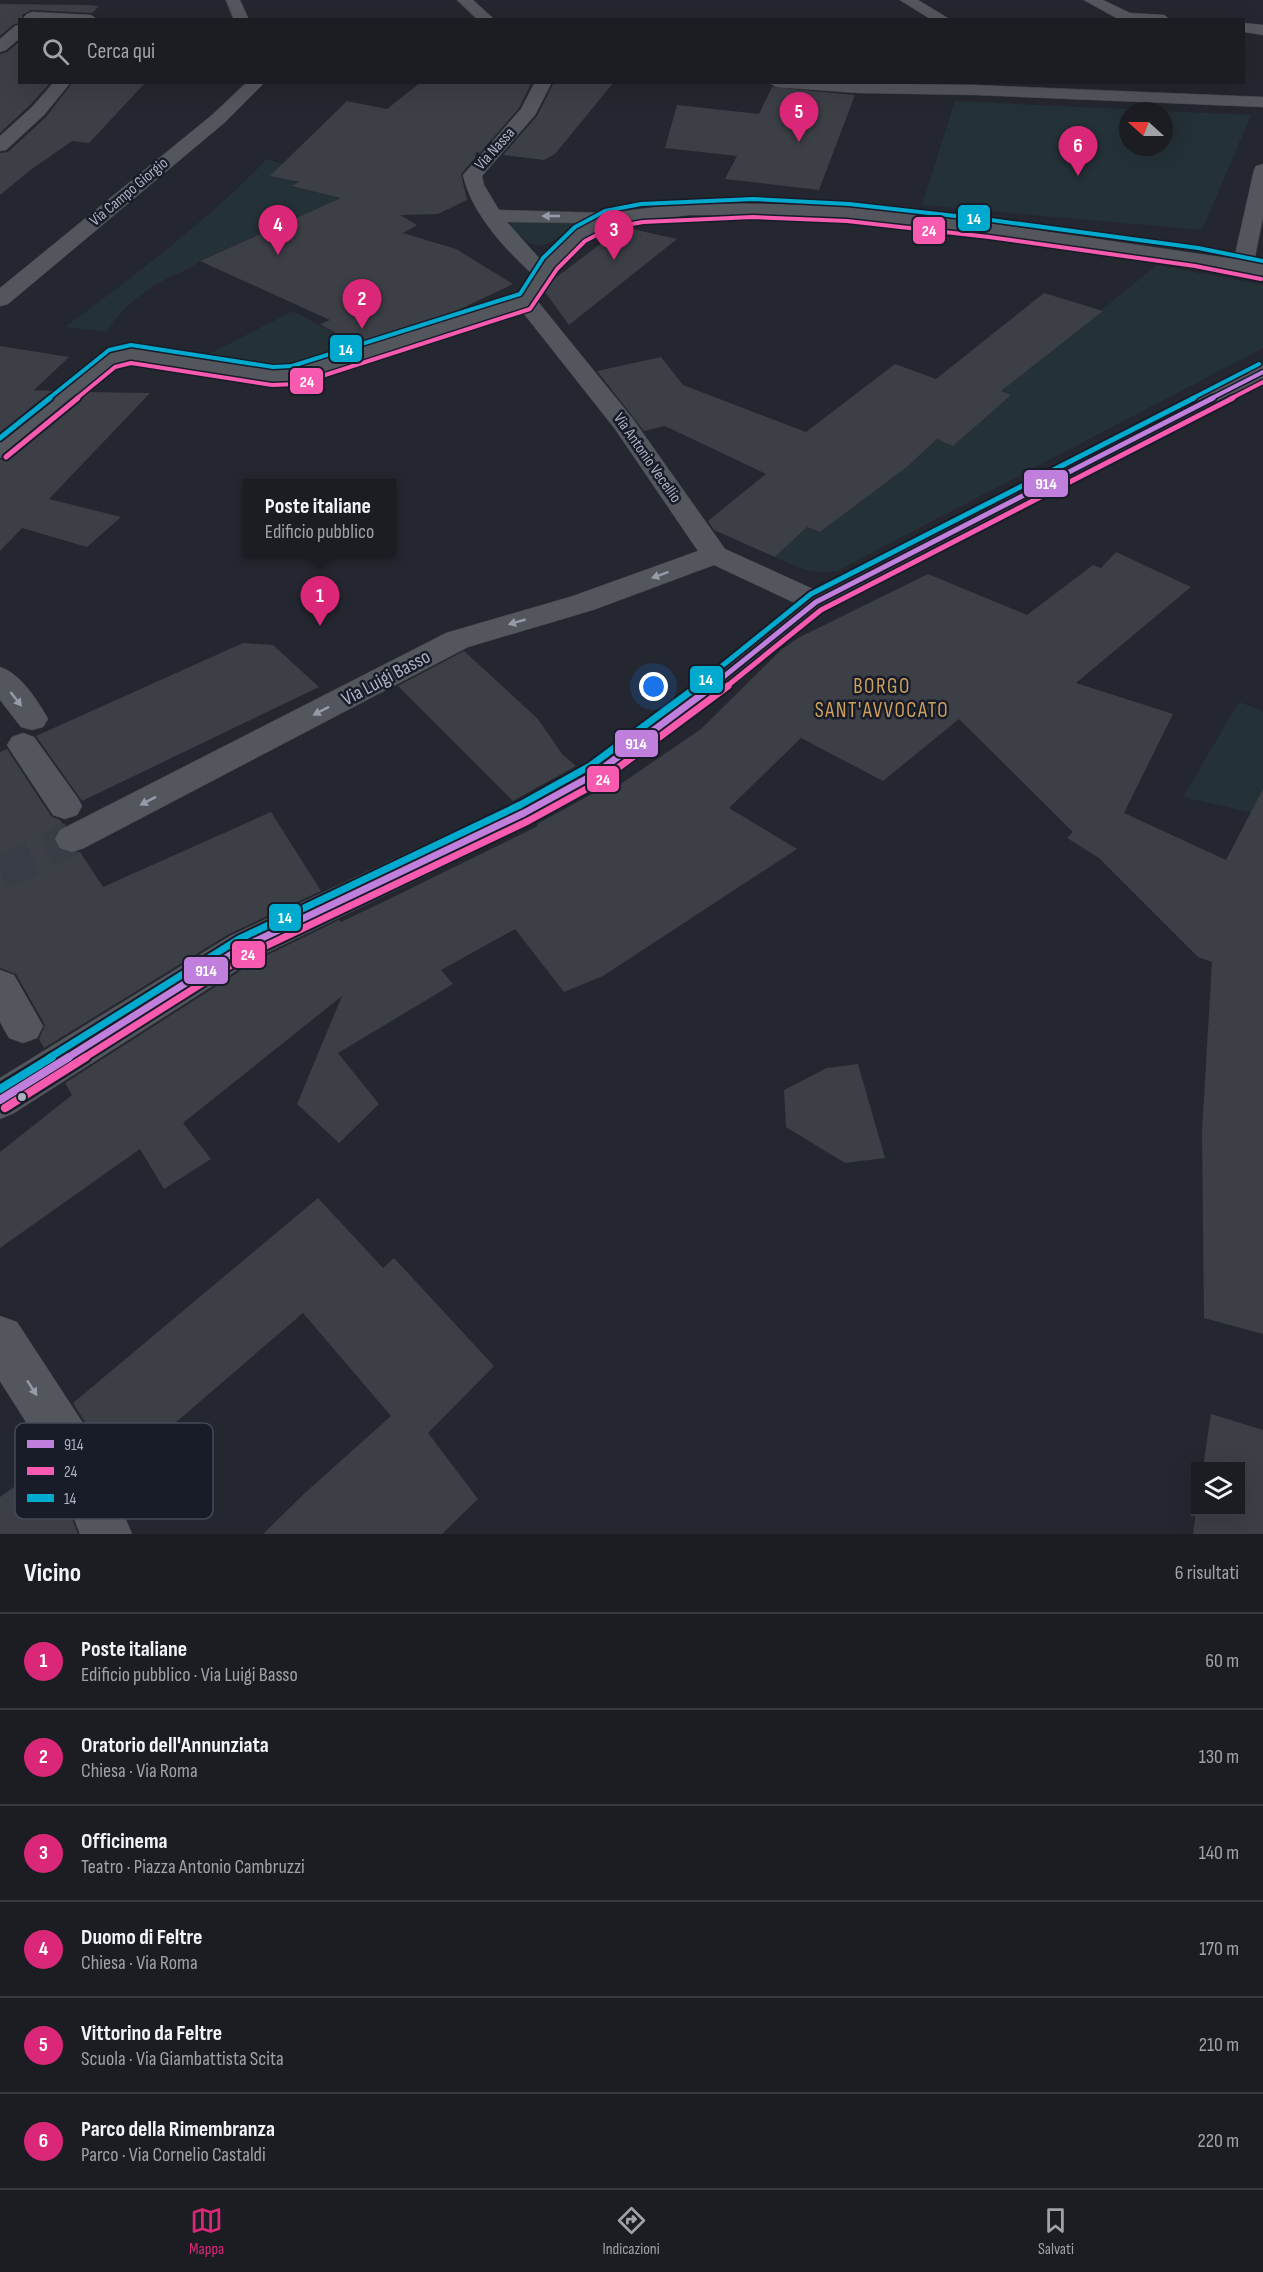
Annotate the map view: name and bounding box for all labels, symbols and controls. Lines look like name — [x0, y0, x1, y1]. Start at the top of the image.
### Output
search box — [18, 18, 1245, 84]
icon: search — [39, 35, 72, 68]
text: Cerca qui — [87, 38, 155, 65]
pin: 5 — [780, 92, 818, 142]
north arrow — [1119, 102, 1173, 156]
street label: Via Nassa — [471, 124, 519, 174]
pin: 6 — [1058, 126, 1098, 176]
street label: Via Campo Giorgio — [86, 154, 172, 230]
line badge: 14 — [957, 204, 991, 232]
pin: 4 — [258, 206, 298, 255]
pin: 3 — [594, 210, 634, 260]
text: 14 — [967, 210, 981, 229]
one-way arrow — [542, 211, 561, 221]
line badge: 24 — [912, 216, 946, 245]
text: 24 — [922, 222, 937, 241]
pin: 2 — [342, 280, 382, 329]
line badge: 14 — [329, 334, 363, 363]
text: 14 — [339, 341, 353, 360]
line badge: 24 — [289, 367, 324, 395]
text: 24 — [300, 373, 315, 392]
street label: Via Antonio Vecellio — [609, 409, 685, 507]
line badge: 914 — [1023, 469, 1069, 498]
text: 914 — [1035, 475, 1057, 494]
popup — [243, 479, 396, 557]
text: Poste italiane — [265, 493, 371, 520]
text: Edificio pubblico — [265, 520, 374, 544]
one-way arrow — [651, 571, 669, 581]
pin: 1 — [300, 576, 340, 626]
one-way arrow — [508, 618, 526, 628]
street label: Via Luigi Basso — [338, 645, 434, 711]
line badge: 14 — [689, 665, 724, 694]
text: 14 — [699, 671, 713, 690]
your location — [639, 672, 668, 701]
district label: BORGO SANT'AVVOCATO — [815, 674, 949, 723]
one-way arrow — [9, 691, 21, 706]
one-way arrow — [313, 706, 330, 716]
line badge: 914 — [614, 729, 659, 758]
text: 914 — [625, 735, 647, 754]
line badge: 24 — [586, 765, 620, 793]
text: 24 — [596, 771, 611, 790]
one-way arrow — [140, 796, 157, 806]
line badge: 14 — [268, 903, 302, 932]
text: 14 — [278, 909, 292, 928]
line badge: 24 — [231, 940, 266, 969]
text: 24 — [241, 946, 256, 965]
line badge: 914 — [183, 956, 229, 985]
text: 914 — [195, 962, 217, 981]
unlabelled marker — [16, 1091, 28, 1103]
one-way arrow — [26, 1380, 37, 1396]
legend — [15, 1423, 213, 1519]
text: 914 — [64, 1436, 84, 1455]
map controls — [1191, 1462, 1245, 1516]
button: layers — [1191, 1462, 1245, 1516]
text: 24 — [64, 1463, 77, 1482]
text: 14 — [64, 1490, 77, 1509]
text: Vicino — [24, 1558, 81, 1589]
text: 6 risultati — [1175, 1561, 1239, 1585]
text: Poste italiane — [81, 1636, 187, 1663]
text: 1 — [40, 1649, 47, 1673]
text: 60 m — [1205, 1649, 1239, 1673]
text: Edificio pubblico · Via Luigi Basso — [81, 1663, 298, 1687]
text: Oratorio dell'Annunziata — [81, 1732, 269, 1759]
text: 2 — [39, 1745, 48, 1769]
text: 130 m — [1199, 1745, 1239, 1769]
text: Chiesa · Via Roma — [81, 1759, 198, 1783]
text: Officinema — [81, 1828, 168, 1855]
text: 3 — [39, 1841, 48, 1865]
text: 140 m — [1199, 1841, 1239, 1865]
text: Teatro · Piazza Antonio Cambruzzi — [81, 1855, 305, 1879]
text: Duomo di Feltre — [81, 1924, 203, 1951]
text: 4 — [39, 1937, 48, 1961]
text: 170 m — [1199, 1937, 1239, 1961]
text: Chiesa · Via Roma — [81, 1951, 198, 1975]
text: Vittorino da Feltre — [81, 2020, 222, 2047]
text: 5 — [39, 2033, 48, 2057]
text: 210 m — [1199, 2033, 1239, 2057]
text: Scuola · Via Giambattista Scita — [81, 2047, 284, 2071]
text: Parco della Rimembranza — [81, 2116, 275, 2143]
text: 6 — [39, 2129, 48, 2153]
text: 220 m — [1198, 2129, 1239, 2153]
text: Parco · Via Cornelio Castaldi — [81, 2143, 266, 2167]
tab: Mappa — [189, 2204, 224, 2259]
tab: Indicazioni — [602, 2204, 660, 2259]
tab: Salvati — [1038, 2204, 1074, 2259]

